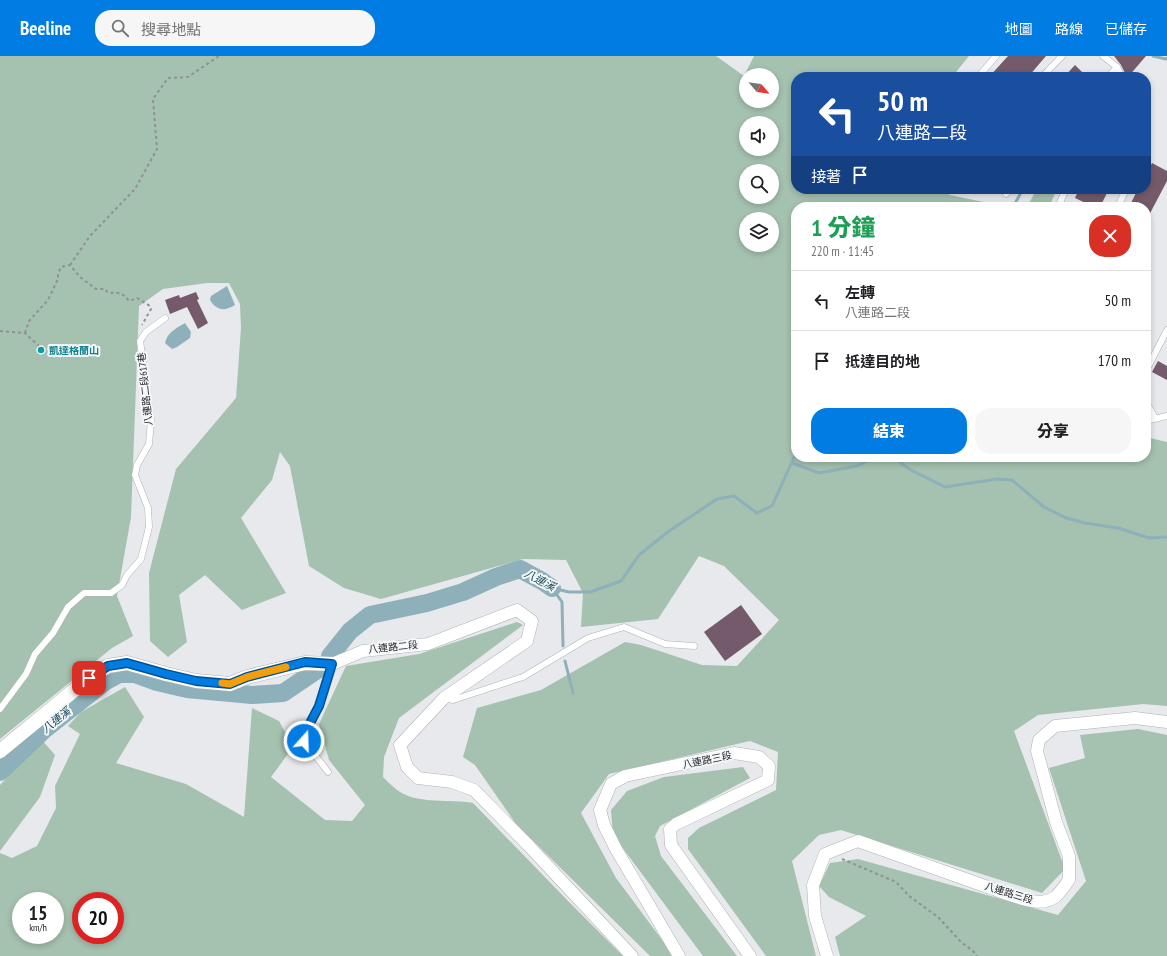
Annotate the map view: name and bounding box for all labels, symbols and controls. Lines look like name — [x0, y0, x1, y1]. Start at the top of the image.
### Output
search box — [95, 10, 375, 46]
text: Beeline — [20, 16, 71, 40]
icon: search — [109, 17, 131, 39]
text: 搜尋地點 — [141, 20, 201, 39]
text: 地圖 — [1005, 20, 1033, 38]
text: 路線 — [1055, 20, 1083, 38]
text: 已儲存 — [1105, 20, 1147, 38]
north arrow — [739, 68, 779, 108]
map controls — [739, 68, 779, 252]
text: 50 m — [877, 82, 928, 119]
icon: left — [811, 88, 863, 140]
button: sound — [739, 116, 779, 156]
text: 八連路二段 — [877, 121, 967, 144]
button: search — [739, 164, 779, 204]
icon: arrive — [849, 164, 871, 186]
text: 接著 — [811, 167, 841, 186]
button: layers — [739, 212, 779, 252]
text: 1 分鐘 — [811, 212, 875, 243]
button: close — [1089, 215, 1131, 257]
text: 220 m · 11:45 — [811, 243, 874, 260]
text: 左轉 — [845, 283, 875, 302]
icon: left — [811, 290, 833, 312]
text: 50 m — [1105, 291, 1131, 310]
text: 八連路二段 — [845, 304, 910, 321]
place label: 凱達格蘭山 — [49, 344, 99, 357]
marker: 凱達格蘭山 — [36, 345, 46, 355]
icon: arrive — [811, 350, 833, 372]
text: 170 m — [1098, 351, 1131, 370]
street label: 八連路二段617巷 — [135, 352, 155, 426]
text: 抵達目的地 — [845, 352, 920, 371]
button: 結束 — [811, 408, 967, 454]
button: 分享 — [975, 408, 1131, 454]
water label: 八連溪 — [522, 566, 560, 595]
street label: 八連路二段 — [367, 638, 419, 656]
pin — [72, 661, 106, 695]
icon: arrive — [78, 667, 100, 689]
water label: 八連溪 — [39, 703, 75, 736]
position arrow — [283, 720, 325, 762]
street label: 八連路三段 — [681, 748, 733, 772]
street label: 八連路三段 — [983, 879, 1035, 907]
speed limit sign: 20 — [72, 892, 124, 944]
text: 15 — [28, 900, 48, 926]
text: km/h — [29, 921, 47, 934]

